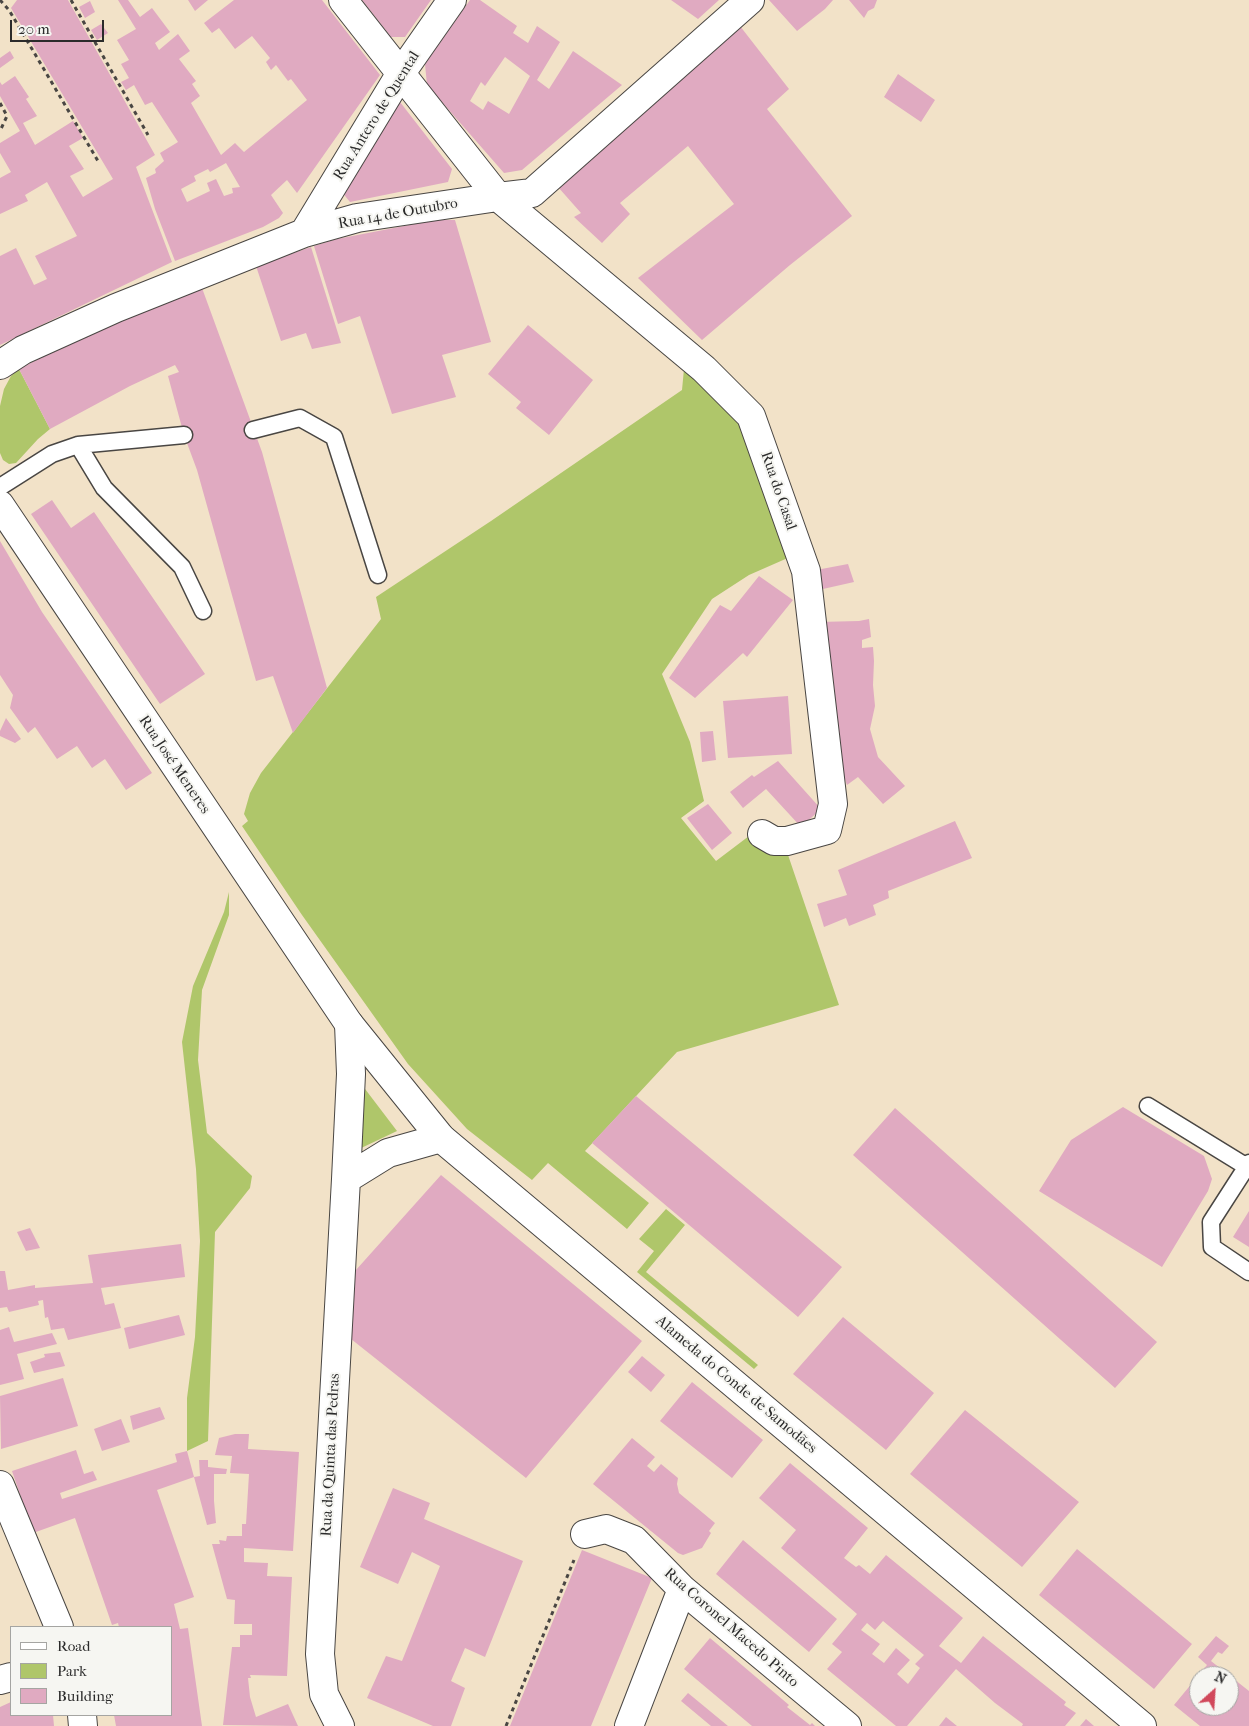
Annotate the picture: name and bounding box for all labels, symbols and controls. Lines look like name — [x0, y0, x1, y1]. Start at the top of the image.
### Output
scale bar — [12, 10, 106, 42]
text: 20 m — [18, 20, 50, 38]
street label: Rua Antero de Quental — [330, 48, 424, 184]
street label: Rua 14 de Outubro — [337, 195, 459, 233]
street label: Rua do Casal — [756, 449, 800, 533]
street label: Rua José Meneres — [134, 712, 214, 818]
street label: Alameda do Conde de Samodães — [652, 1312, 820, 1458]
street label: Rua da Quinta das Pedras — [318, 1373, 344, 1537]
street label: Rua Coronel Macedo Pinto — [660, 1565, 802, 1691]
legend — [10, 1626, 172, 1716]
text: Road — [57, 1637, 90, 1655]
text: Park — [57, 1662, 87, 1680]
north arrow — [1189, 1666, 1239, 1716]
text: N — [1212, 1668, 1229, 1688]
text: Building — [57, 1687, 113, 1705]

